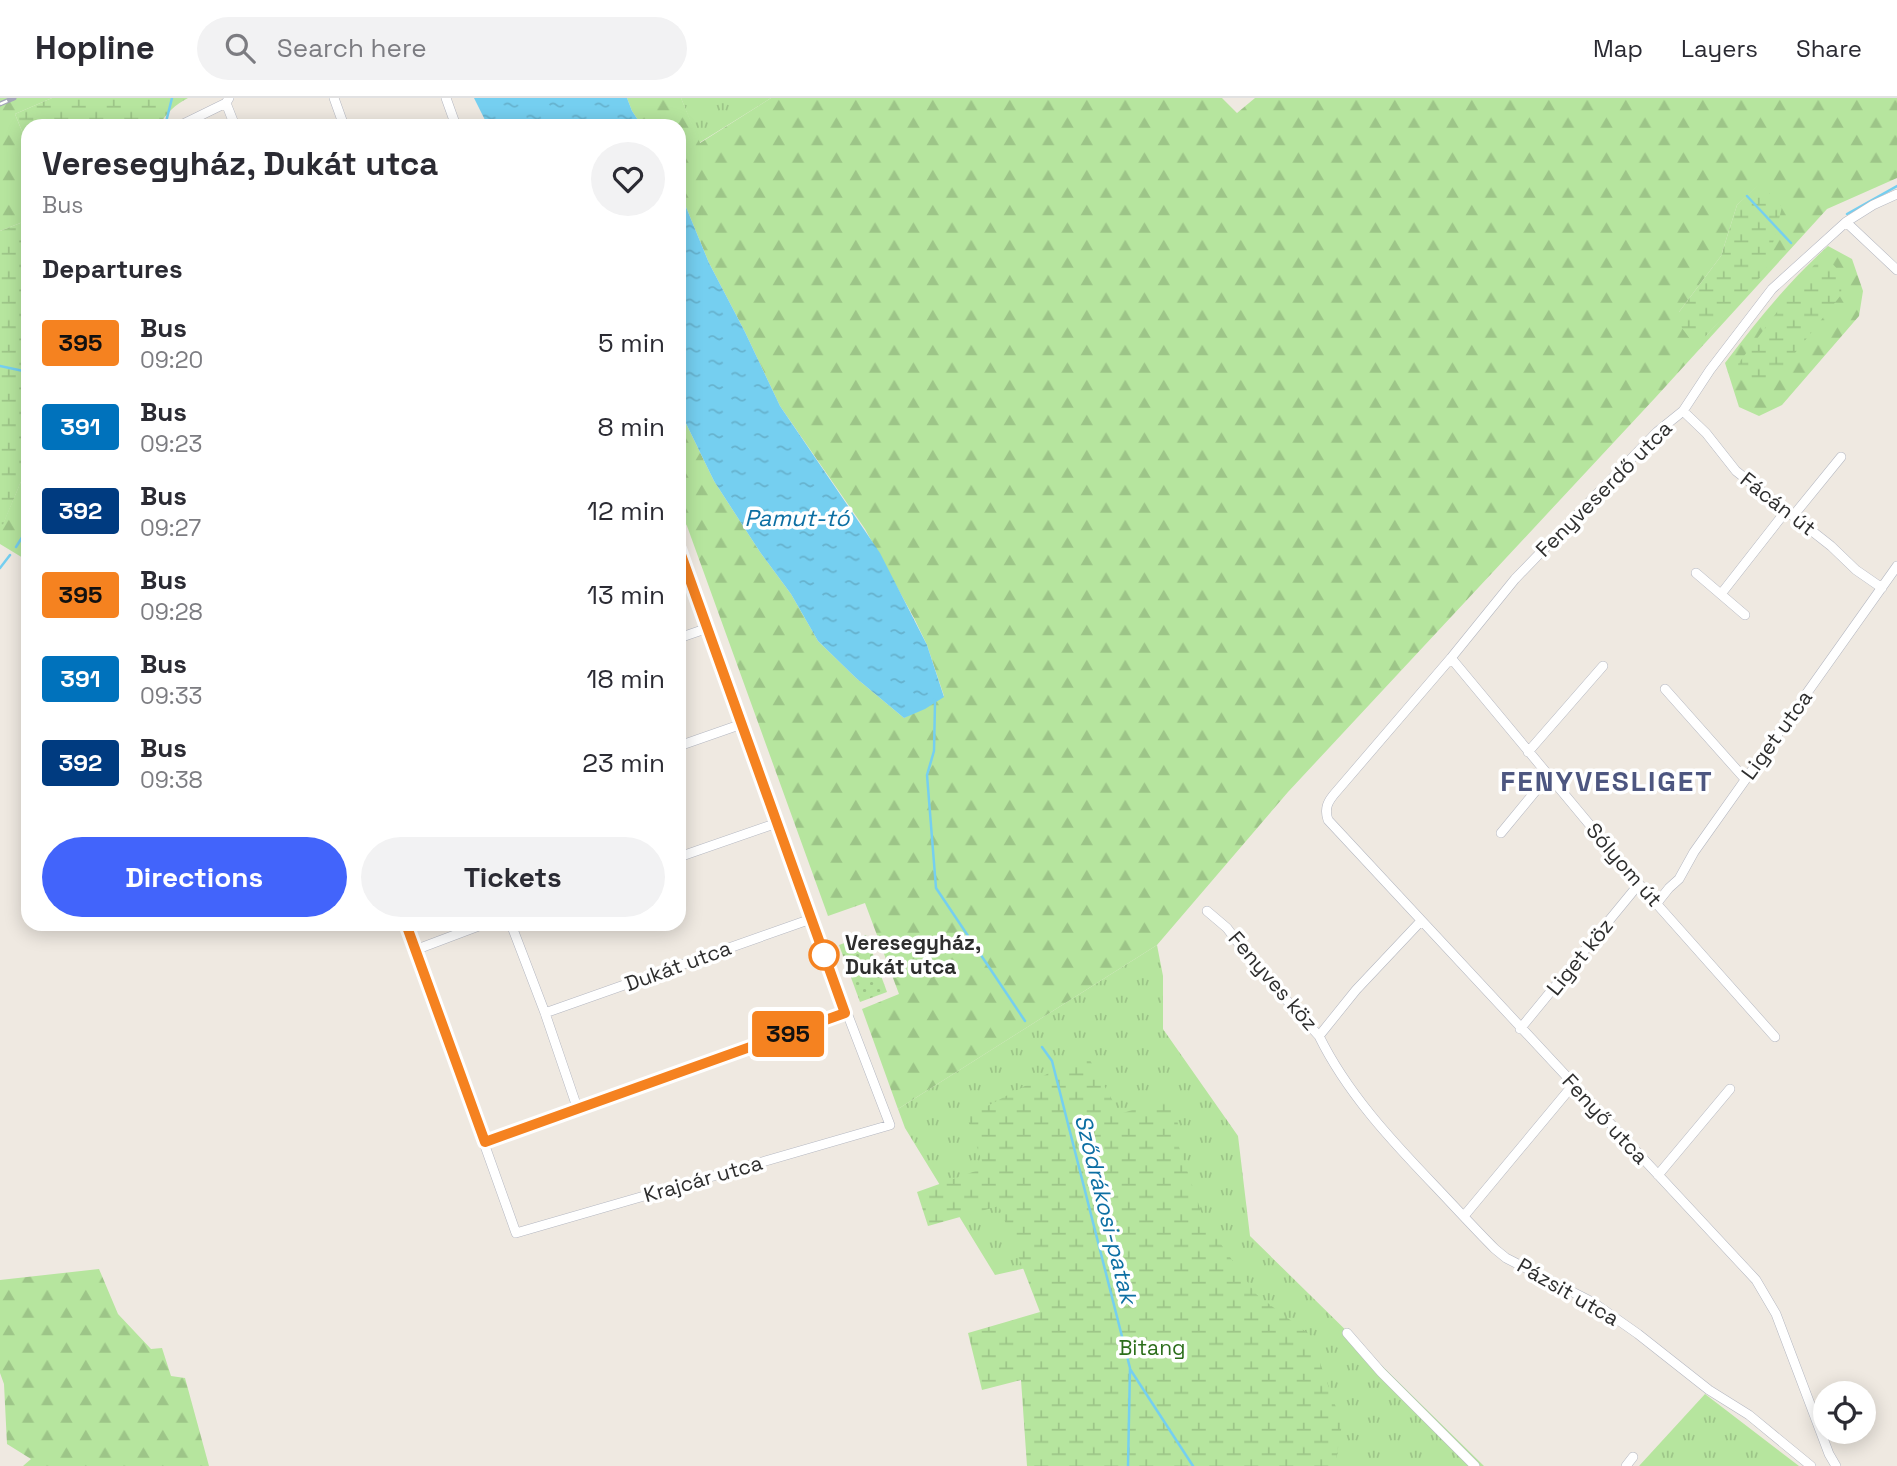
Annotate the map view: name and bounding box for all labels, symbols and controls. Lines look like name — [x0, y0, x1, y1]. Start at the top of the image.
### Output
search box — [197, 17, 687, 80]
text: Hopline — [35, 27, 155, 69]
icon: search — [221, 29, 259, 67]
text: Search here — [277, 31, 427, 65]
text: Map — [1593, 33, 1643, 64]
text: Layers — [1681, 33, 1758, 64]
text: Share — [1796, 33, 1862, 64]
button: heart — [591, 142, 665, 216]
text: Veresegyház, Dukát utca — [42, 143, 438, 185]
text: Bus — [42, 190, 83, 220]
text: Departures — [42, 252, 183, 286]
text: Bus — [140, 311, 187, 345]
text: 5 min — [598, 326, 665, 360]
text: 395 — [59, 327, 102, 358]
text: 09:20 — [140, 345, 203, 375]
text: Bus — [140, 395, 187, 429]
text: 8 min — [597, 410, 665, 444]
text: 391 — [60, 411, 101, 442]
street label: Fenyveserdő utca — [1530, 415, 1678, 563]
text: 09:23 — [140, 429, 202, 459]
street label: Fácán út — [1735, 466, 1821, 541]
text: Bus — [140, 479, 187, 513]
text: 12 min — [587, 494, 665, 528]
text: 392 — [59, 495, 102, 526]
water label: Pamut-tó — [745, 503, 850, 533]
text: 09:27 — [140, 513, 201, 543]
text: Bus — [140, 563, 187, 597]
text: 13 min — [587, 578, 665, 612]
text: 395 — [59, 579, 102, 610]
text: 09:28 — [140, 597, 203, 627]
text: Bus — [140, 647, 187, 681]
text: 18 min — [587, 662, 665, 696]
text: 391 — [60, 663, 101, 694]
text: 09:33 — [140, 681, 202, 711]
street label: Liget utca — [1735, 685, 1818, 785]
text: Bus — [140, 731, 187, 765]
text: 23 min — [582, 746, 665, 780]
text: 392 — [59, 747, 102, 778]
district label: FENYVESLIGET — [1500, 763, 1714, 799]
text: 09:38 — [140, 765, 203, 795]
street label: Sólyom út — [1580, 817, 1668, 912]
button: Directions — [42, 837, 347, 917]
button: Tickets — [361, 837, 665, 917]
street label: Liget köz — [1540, 913, 1619, 1001]
street label: Fenyves köz — [1223, 925, 1324, 1036]
place label: Veresegyház, Dukát utca — [845, 929, 981, 980]
street label: Dukát utca — [621, 934, 735, 997]
marker: Veresegyház, Dukát utca — [809, 940, 839, 970]
line badge: 395 — [748, 1011, 828, 1057]
text: 395 — [766, 1018, 810, 1049]
street label: Fenyő utca — [1557, 1068, 1654, 1170]
water label: Sződrákosi-patak — [1068, 1111, 1145, 1309]
street label: Krajcár utca — [640, 1149, 765, 1208]
street label: Pázsit utca — [1512, 1252, 1624, 1332]
park label: Bitang — [1118, 1334, 1186, 1361]
map controls — [1813, 1381, 1876, 1444]
button: locate — [1813, 1381, 1876, 1444]

